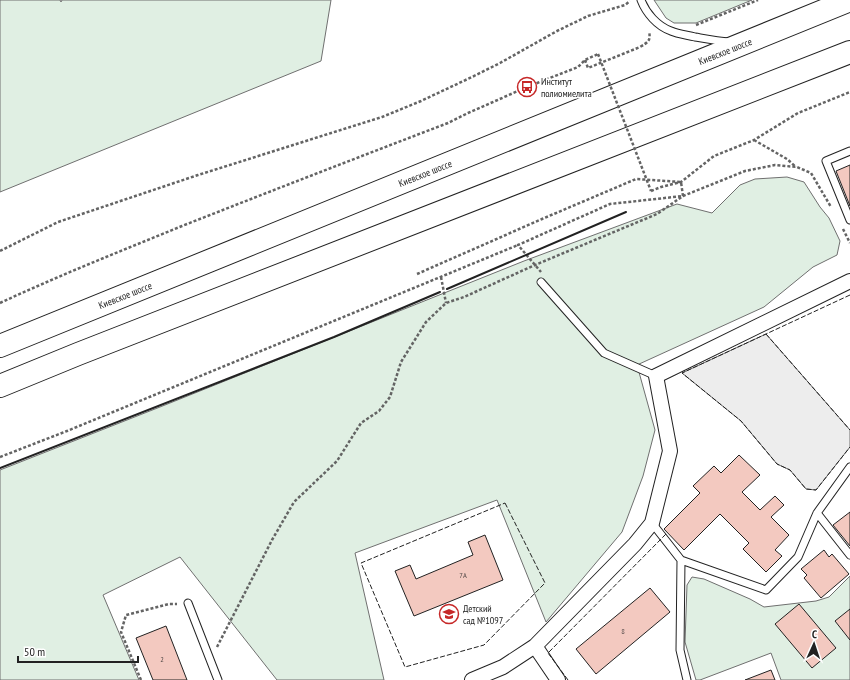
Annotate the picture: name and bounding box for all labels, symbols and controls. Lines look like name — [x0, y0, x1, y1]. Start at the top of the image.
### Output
street label: Киевское шоссе — [697, 35, 754, 68]
place label: Институт полиомиелита — [541, 75, 592, 100]
bus stop icon: Институт полиомиелита — [516, 76, 538, 98]
street label: Киевское шоссе — [397, 157, 454, 190]
street label: Киевское шоссе — [97, 279, 154, 312]
house number: 7А — [459, 570, 467, 580]
place label: Детский сад №1097 — [463, 602, 503, 627]
school or university icon: Детский сад №1097 — [438, 603, 460, 625]
north arrow — [794, 624, 834, 664]
house number: 8 — [621, 626, 625, 636]
text: С — [812, 627, 817, 641]
scale bar — [18, 638, 138, 664]
text: 50 m — [24, 644, 45, 659]
house number: 2 — [160, 654, 164, 664]

